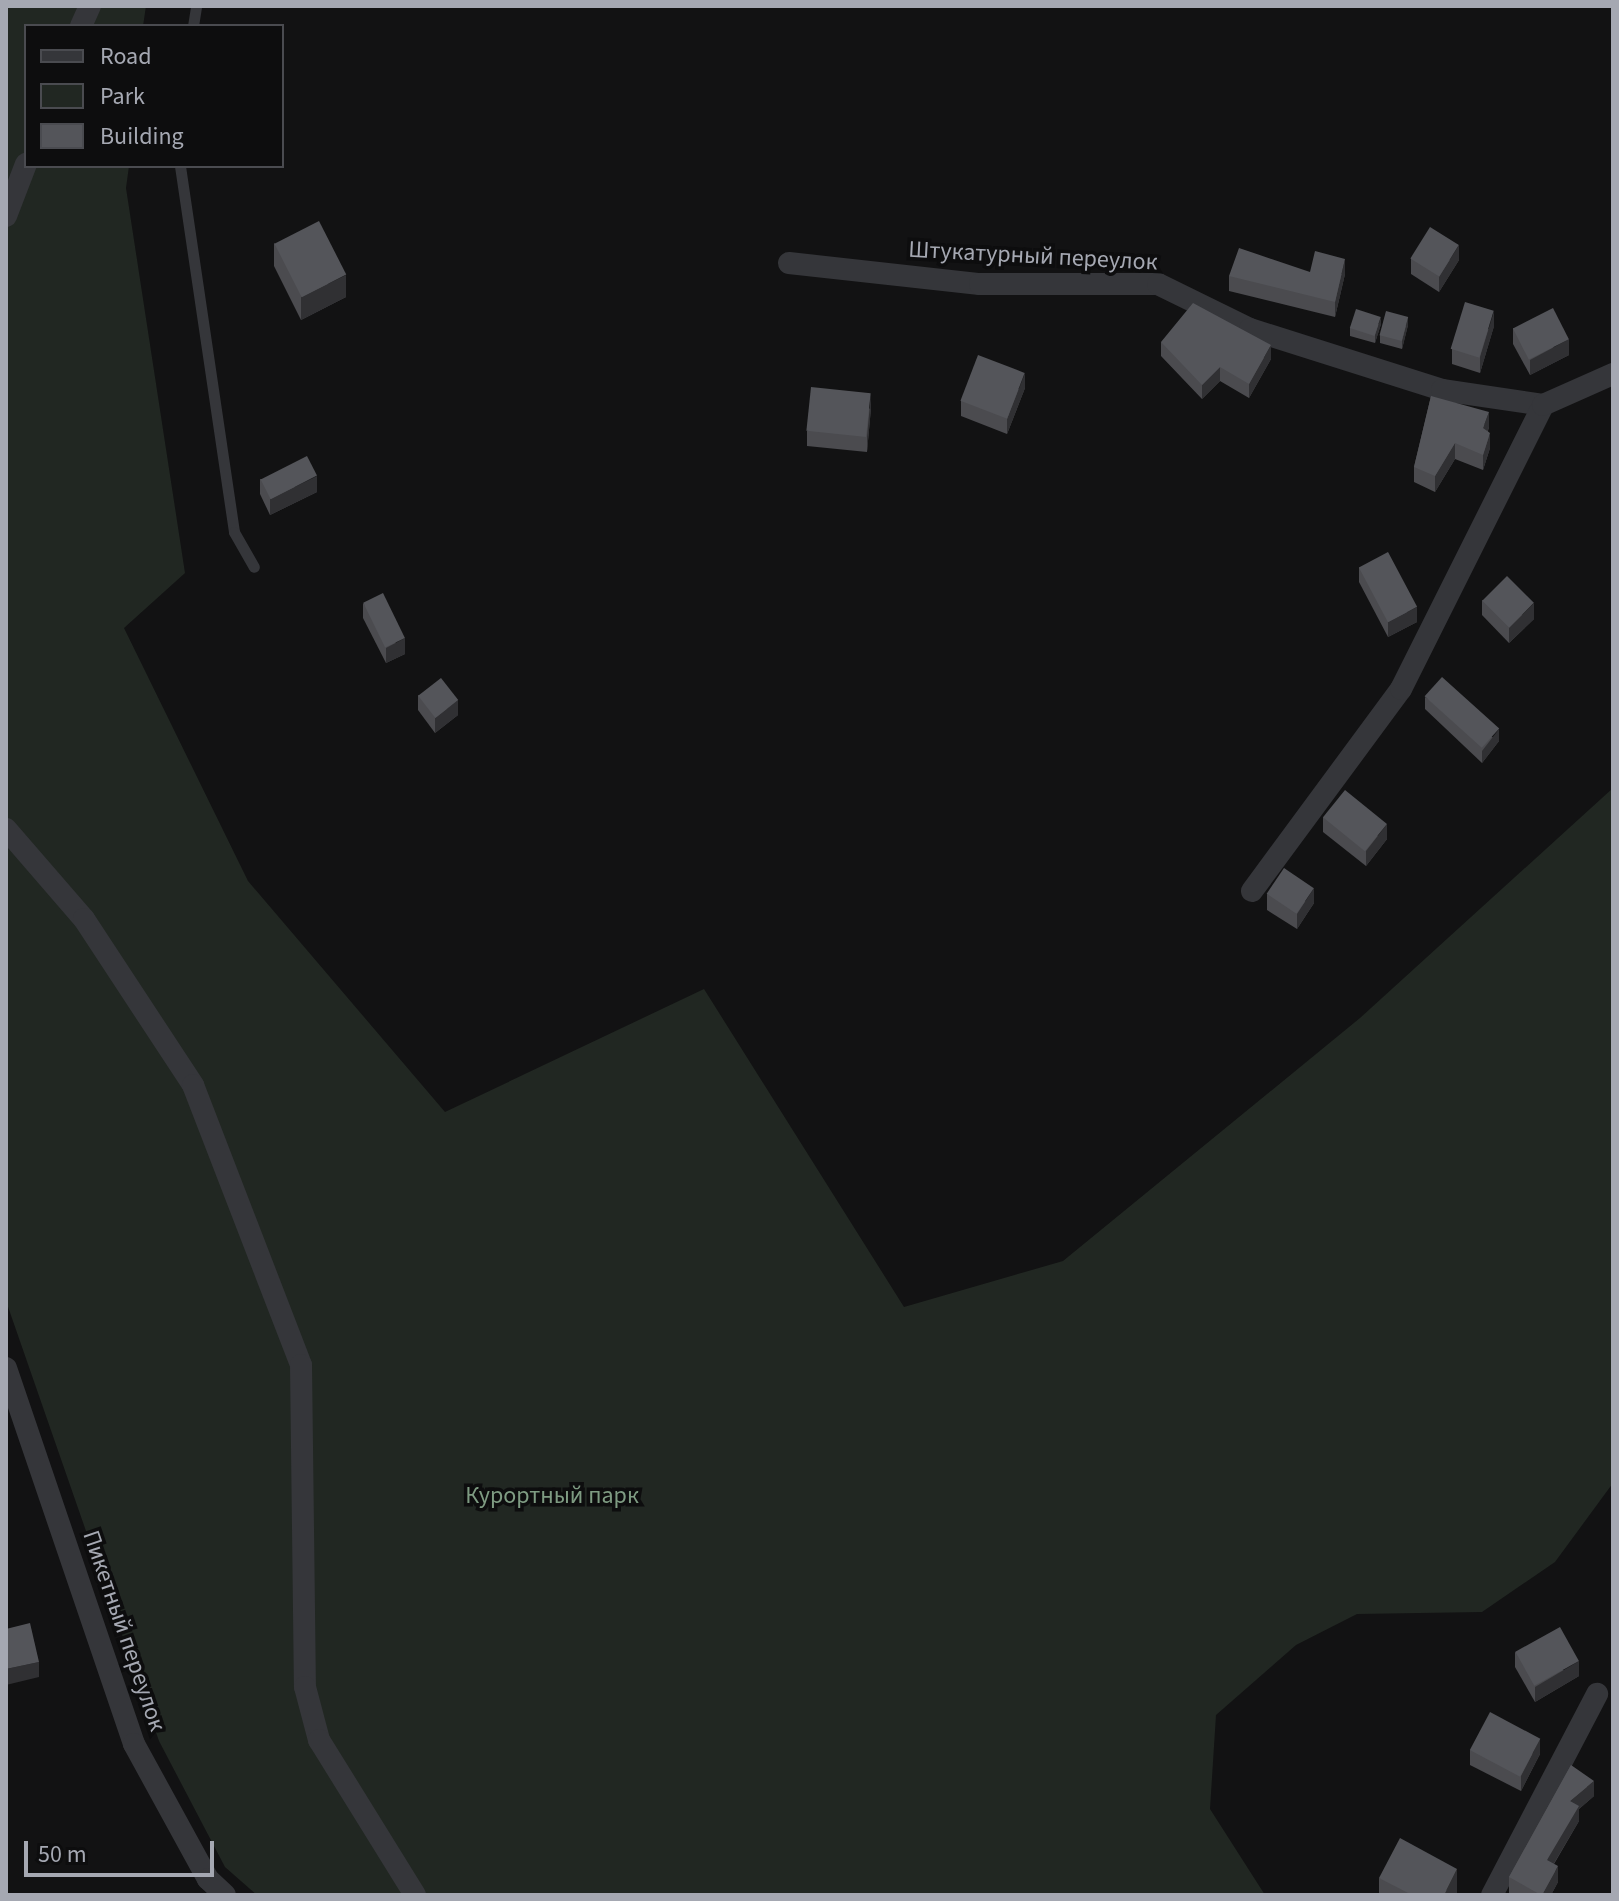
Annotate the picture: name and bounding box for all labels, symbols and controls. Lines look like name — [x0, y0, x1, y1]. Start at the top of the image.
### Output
legend — [24, 24, 284, 168]
text: Road — [100, 39, 152, 74]
text: Park — [100, 79, 145, 114]
text: Building — [100, 119, 184, 154]
street label: Штукатурный переулок — [908, 235, 1158, 277]
park label: Курортный парк — [465, 1482, 639, 1510]
street label: Пикетный переулок — [76, 1527, 172, 1735]
scale bar — [28, 1825, 218, 1875]
text: 50 m — [38, 1837, 87, 1872]

